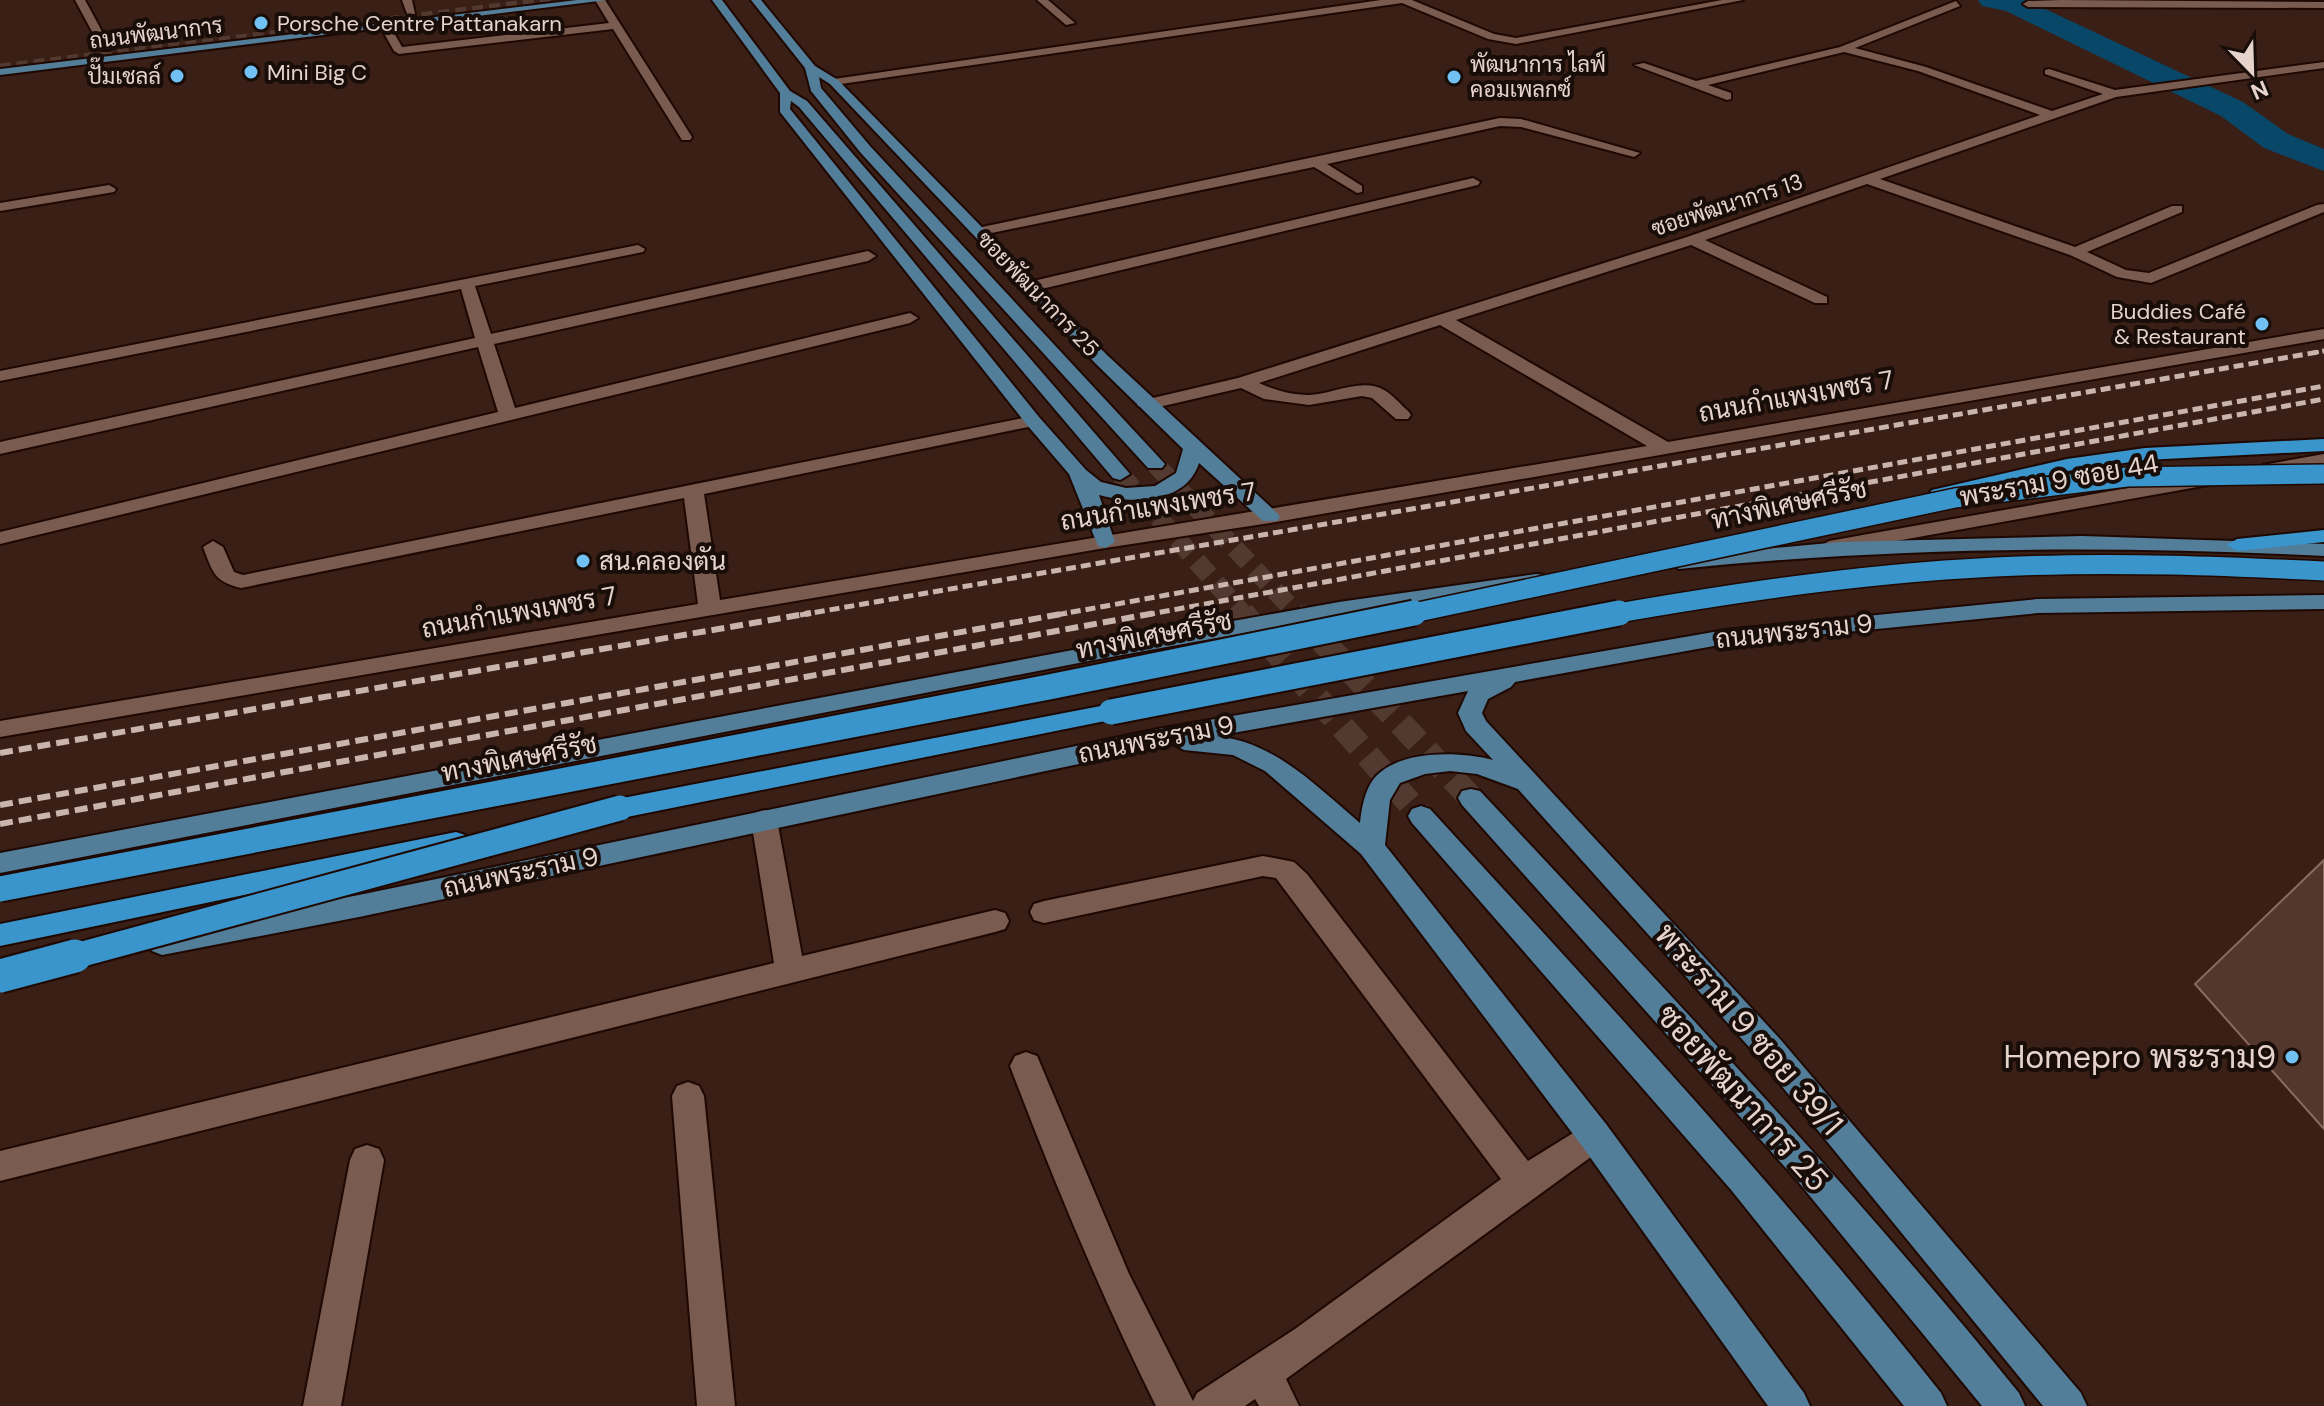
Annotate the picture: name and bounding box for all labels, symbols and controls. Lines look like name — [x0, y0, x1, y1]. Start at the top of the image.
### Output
place label: Porsche Centre Pattanakarn — [277, 9, 562, 38]
street label: ถนนพัฒนาการ — [88, 10, 224, 56]
marker: Porsche Centre Pattanakarn — [252, 14, 270, 32]
north arrow — [2212, 32, 2292, 112]
place label: พัฒนาการ ไลฟ์ คอมเพลกซ์ — [1470, 50, 1606, 104]
place label: ปั๊มเชลล์ — [87, 57, 161, 91]
place label: Mini Big C — [267, 58, 367, 87]
marker: Mini Big C — [242, 63, 260, 81]
marker: ปั๊มเชลล์ — [168, 67, 186, 85]
marker: พัฒนาการ ไลฟ์ คอมเพลกซ์ — [1445, 68, 1463, 86]
text: N — [2247, 73, 2273, 106]
street label: ซอยพัฒนาการ 13 — [1648, 167, 1806, 243]
street label: ซอยพัฒนาการ 25 — [971, 225, 1105, 363]
place label: Buddies Café & Restaurant — [2111, 297, 2246, 351]
marker: Buddies Café & Restaurant — [2253, 315, 2271, 333]
street label: ถนนกำแพงเพชร 7 — [1696, 362, 1896, 430]
street label: พระราม 9 ซอย 44 — [1957, 446, 2161, 514]
street label: ทางพิเศษศรีรัช — [1708, 471, 1870, 537]
street label: ถนนกำแพงเพชร 7 — [1058, 474, 1258, 538]
place label: สน.คลองตัน — [599, 544, 726, 578]
marker: สน.คลองตัน — [574, 552, 592, 570]
street label: ถนนกำแพงเพชร 7 — [419, 578, 619, 646]
street label: ทางพิเศษศรีรัช — [1073, 603, 1235, 667]
street label: ถนนพระราม 9 — [1714, 606, 1874, 656]
street label: ถนนพระราม 9 — [1075, 707, 1237, 771]
street label: ทางพิเศษศรีรัช — [438, 726, 600, 790]
street label: ถนนพระราม 9 — [440, 839, 602, 905]
street label: พระราม 9 ซอย 39/1 — [1645, 914, 1853, 1144]
street label: ซอยพัฒนาการ 25 — [1648, 995, 1838, 1201]
place label: Homepro พระราม9 — [2003, 1036, 2276, 1078]
marker: Homepro พระราม9 — [2283, 1048, 2301, 1066]

